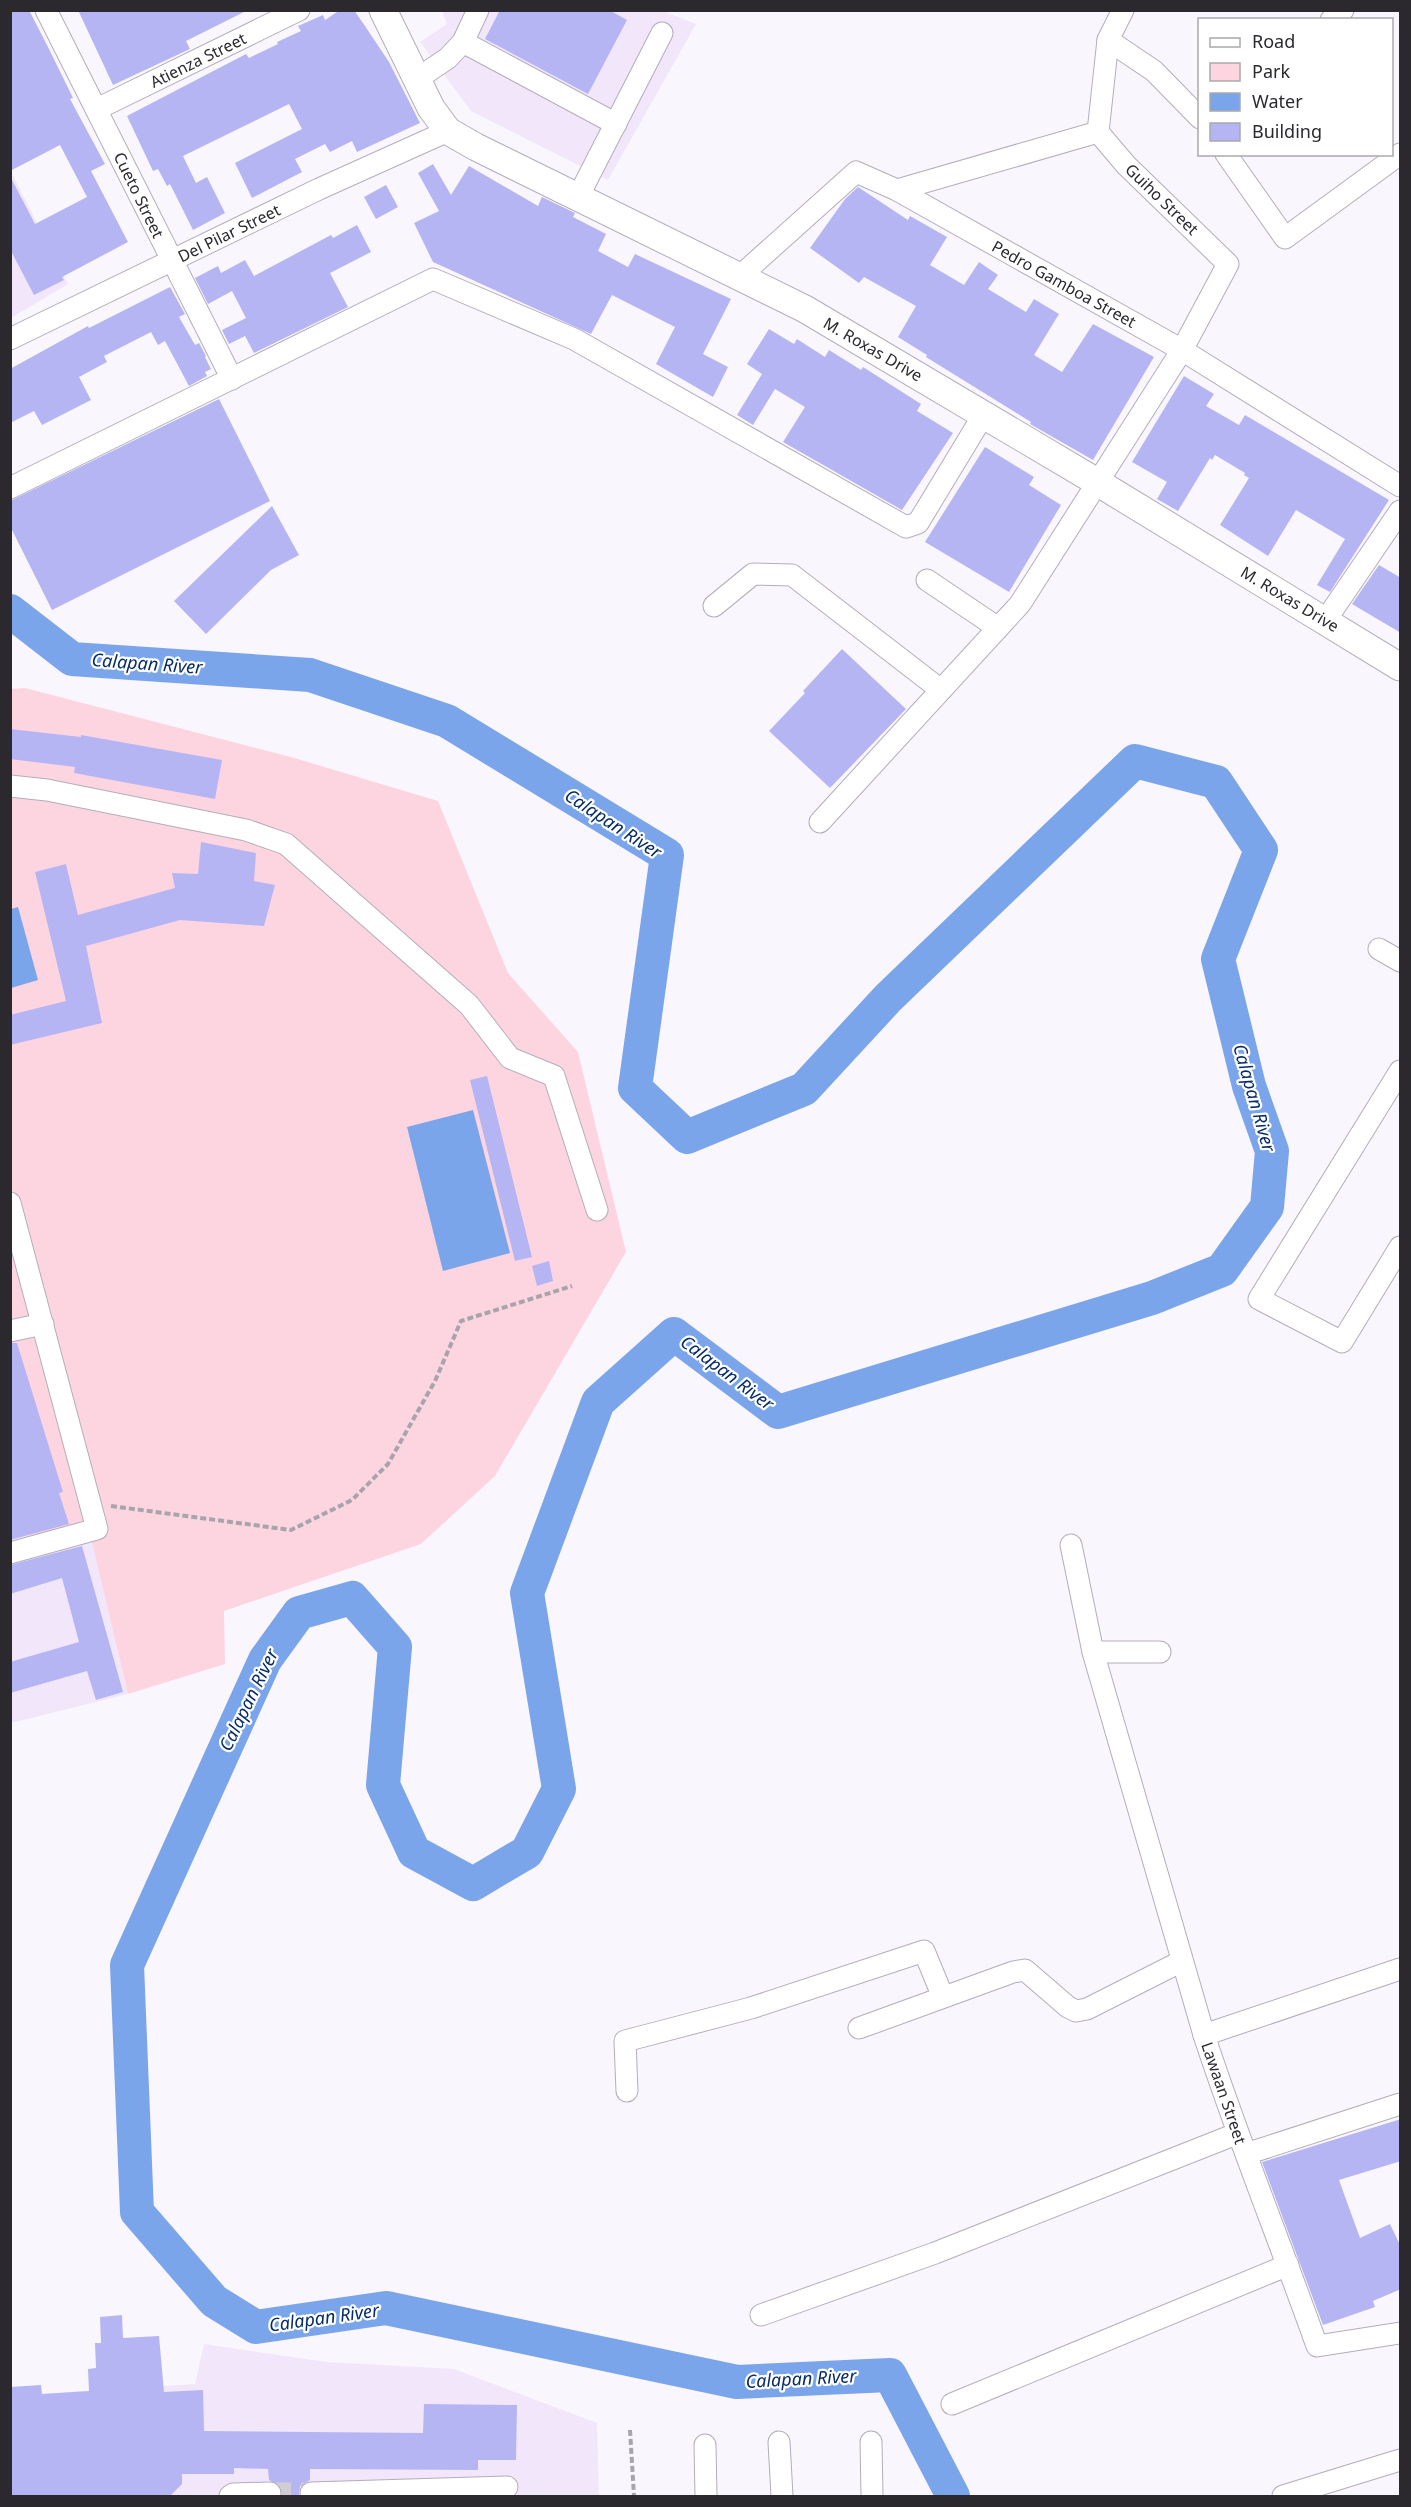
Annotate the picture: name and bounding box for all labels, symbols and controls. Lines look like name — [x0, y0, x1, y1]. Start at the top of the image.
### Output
legend — [1198, 18, 1393, 156]
street label: Atienza Street — [146, 27, 250, 93]
text: Road — [1252, 29, 1295, 53]
text: Park — [1252, 59, 1290, 83]
text: Water — [1252, 89, 1303, 113]
text: Building — [1252, 119, 1322, 143]
street label: Cueto Street — [109, 148, 169, 242]
street label: Guiho Street — [1121, 158, 1204, 240]
street label: Del Pilar Street — [174, 199, 284, 267]
street label: Pedro Gamboa Street — [988, 235, 1140, 333]
street label: M. Roxas Drive — [819, 312, 927, 386]
street label: M. Roxas Drive — [1237, 561, 1343, 637]
water label: Calapan River — [91, 647, 204, 679]
water label: Calapan River — [560, 783, 667, 864]
water label: Calapan River — [1228, 1041, 1282, 1155]
water label: Calapan River — [676, 1329, 780, 1416]
water label: Calapan River — [213, 1644, 284, 1755]
street label: Lawaan Street — [1196, 2039, 1252, 2147]
water label: Calapan River — [267, 2297, 381, 2337]
water label: Calapan River — [745, 2363, 858, 2393]

